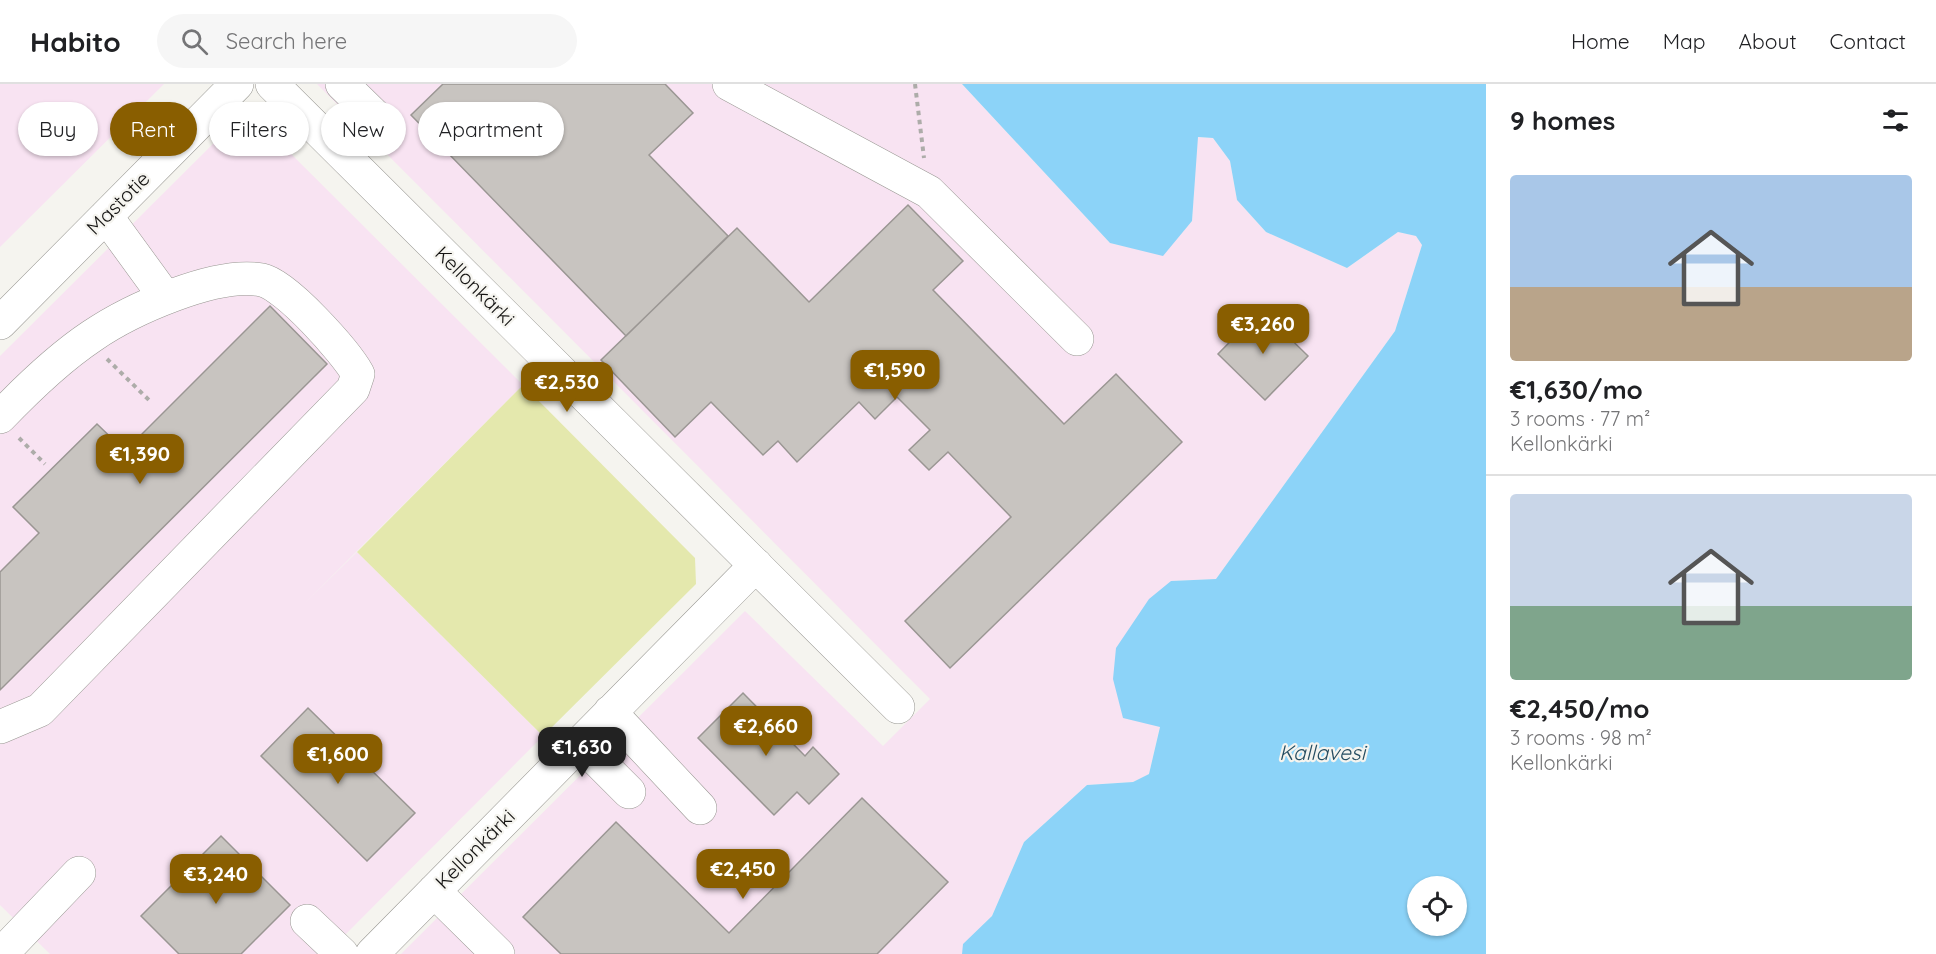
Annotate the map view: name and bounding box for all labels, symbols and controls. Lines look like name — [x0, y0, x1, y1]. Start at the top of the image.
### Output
search box — [157, 14, 577, 68]
text: Habito — [30, 24, 121, 59]
icon: search — [178, 25, 211, 58]
text: Search here — [226, 27, 347, 55]
text: Home — [1571, 28, 1630, 54]
text: Map — [1663, 28, 1706, 54]
text: About — [1739, 28, 1797, 54]
text: Contact — [1830, 28, 1906, 54]
chip: Buy — [18, 102, 98, 156]
chip: Rent — [110, 102, 197, 156]
chip: Filters — [209, 102, 309, 156]
chip: New — [321, 102, 406, 156]
chip: Apartment — [418, 102, 564, 156]
text: 9 homes — [1510, 104, 1615, 137]
icon: filters — [1879, 104, 1912, 137]
street label: Mastotie — [81, 166, 154, 239]
icon: home — [1657, 214, 1765, 322]
street label: Kellonkärki — [430, 241, 520, 331]
pin: €3,260 — [1214, 304, 1312, 355]
text: €3,260 — [1231, 311, 1295, 336]
pin: €1,590 — [846, 350, 944, 401]
text: €1,590 — [865, 357, 925, 382]
pin: €2,530 — [518, 362, 616, 413]
text: €2,530 — [535, 369, 599, 394]
text: €1,630/mo — [1510, 373, 1643, 406]
text: 3 rooms · 77 m² — [1510, 406, 1650, 431]
text: Kellonkärki — [1510, 431, 1612, 456]
pin: €1,390 — [91, 434, 189, 485]
text: €1,390 — [110, 441, 170, 466]
icon: home — [1657, 533, 1765, 641]
text: €2,450/mo — [1510, 692, 1649, 725]
pin: €2,660 — [717, 706, 815, 757]
text: €2,660 — [734, 713, 798, 738]
text: 3 rooms · 98 m² — [1510, 725, 1652, 750]
pin: €1,630 — [533, 727, 631, 778]
pin: €1,600 — [289, 734, 387, 785]
text: €1,630 — [552, 734, 612, 759]
water label: Kallavesi — [1279, 739, 1368, 765]
text: €1,600 — [307, 741, 369, 766]
text: Kellonkärki — [1510, 750, 1612, 775]
street label: Kellonkärki — [430, 804, 520, 894]
pin: €2,450 — [694, 849, 792, 900]
pin: €3,240 — [167, 854, 265, 905]
text: €2,450 — [711, 856, 775, 881]
text: €3,240 — [184, 861, 248, 886]
map controls — [1407, 876, 1467, 936]
button: locate — [1407, 876, 1467, 936]

